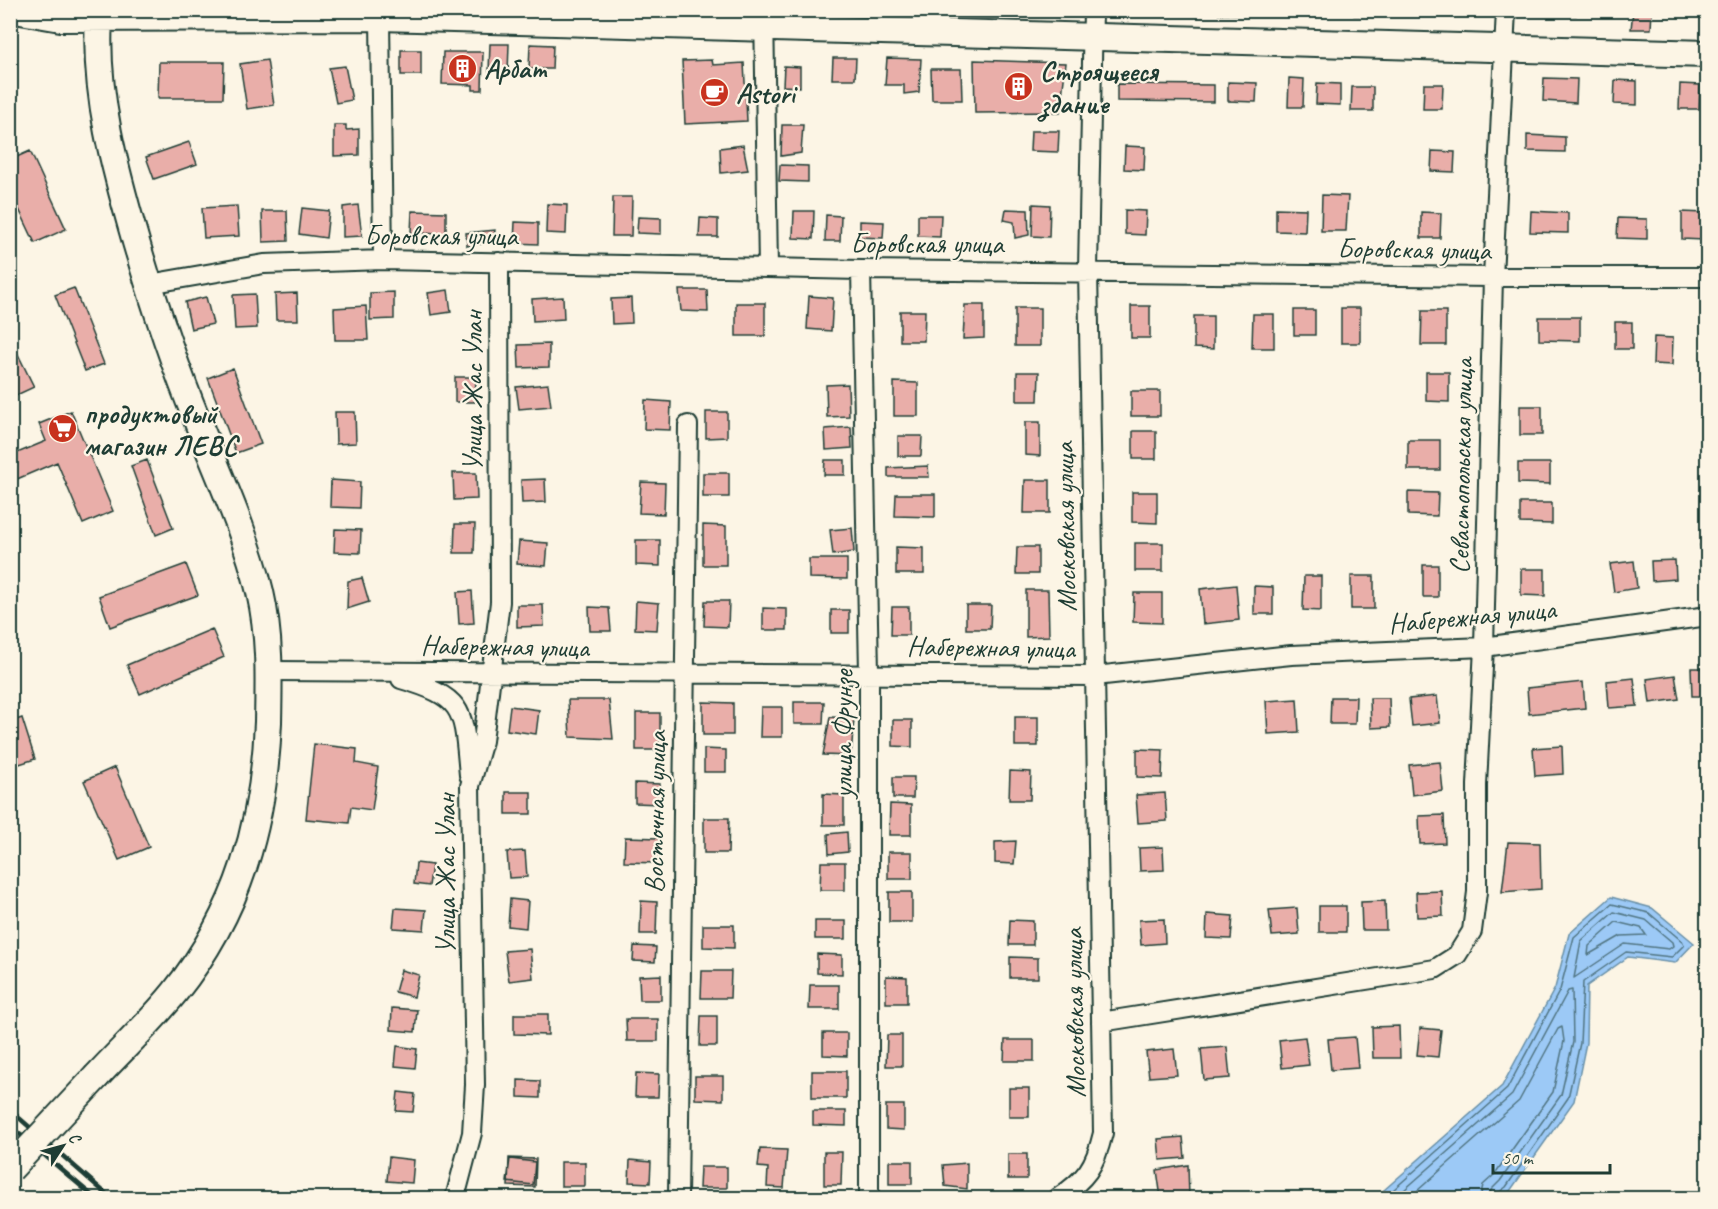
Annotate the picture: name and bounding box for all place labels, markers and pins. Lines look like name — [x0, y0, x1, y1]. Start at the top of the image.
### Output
place label: Арбат — [484, 51, 548, 86]
building icon: Арбат — [447, 52, 479, 84]
place label: Строящееся здание — [1037, 54, 1160, 122]
building icon: Строящееся здание — [1003, 71, 1035, 103]
place label: Astori — [736, 76, 798, 111]
cafe icon: Astori — [699, 77, 731, 109]
place label: продуктовый магазин ЛЕВС — [84, 396, 241, 463]
supermarket icon: продуктовый магазин ЛЕВС — [47, 413, 79, 445]

